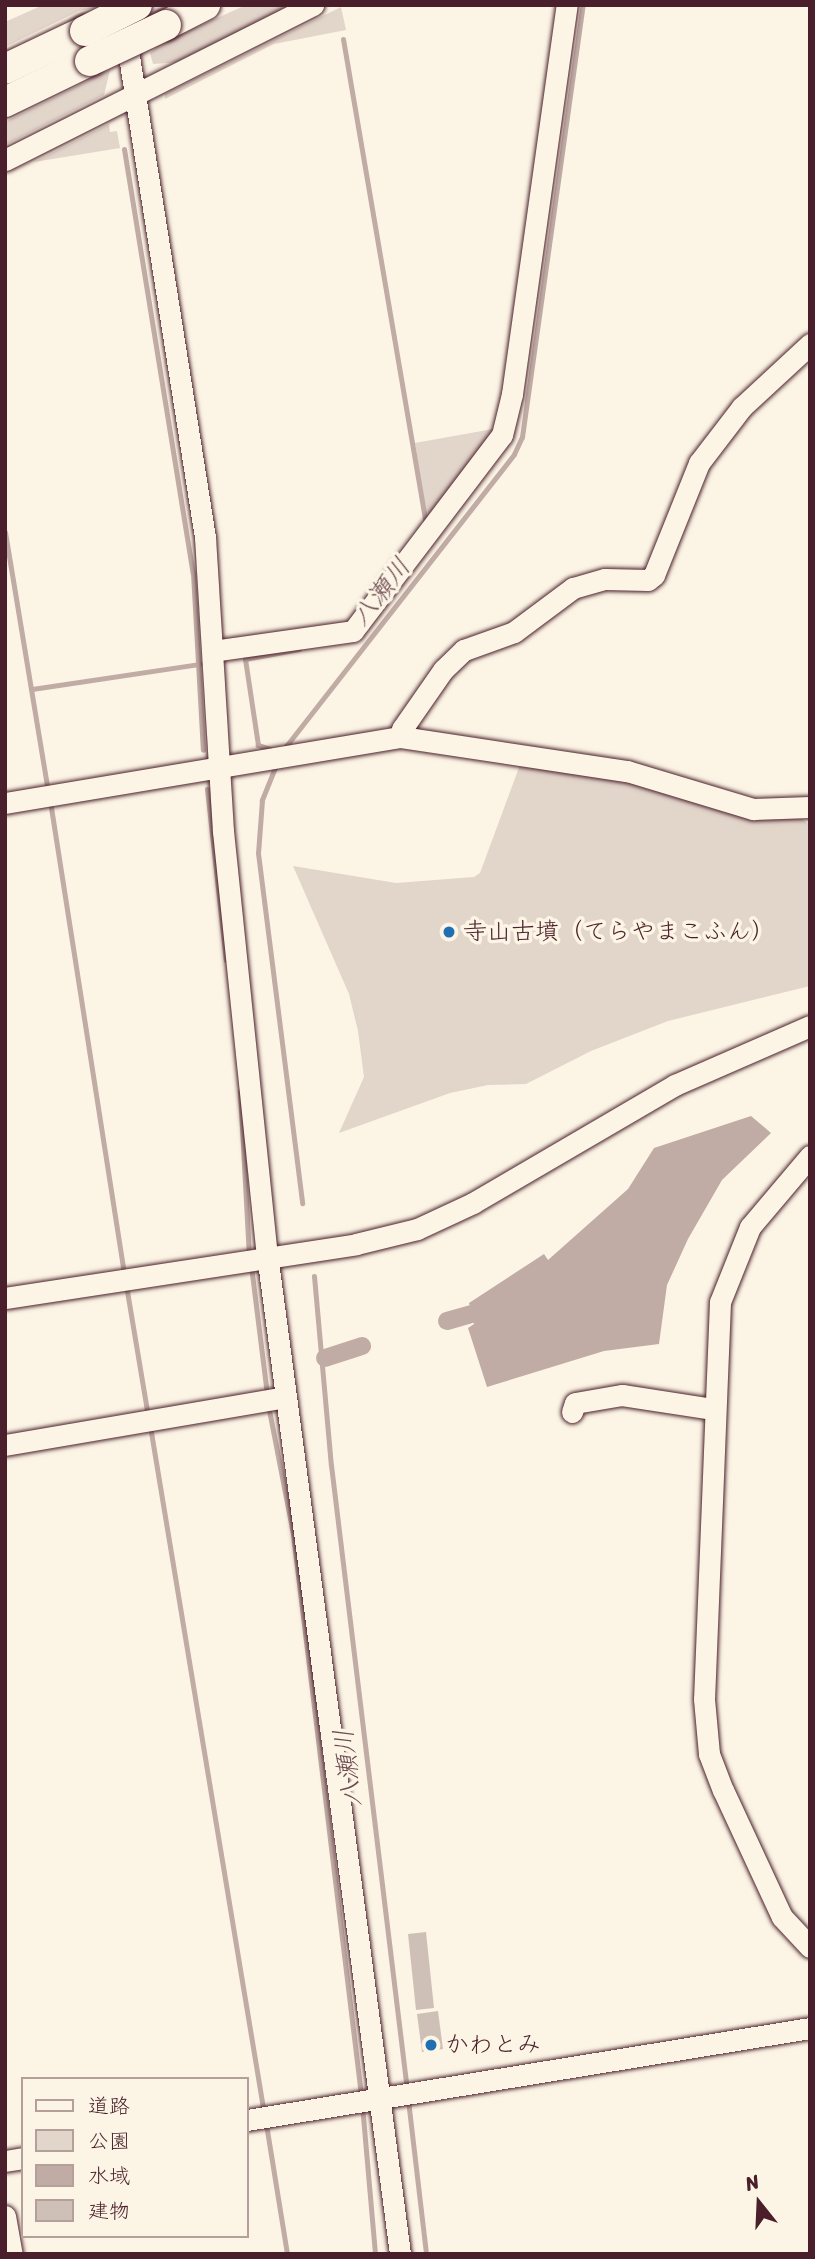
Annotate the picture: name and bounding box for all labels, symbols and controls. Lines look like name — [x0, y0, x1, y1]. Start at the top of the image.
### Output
water label: 八瀬川 — [345, 552, 417, 632]
place label: 寺山古墳（てらやまこふん） — [463, 918, 775, 946]
marker: 寺山古墳（てらやまこふん） — [441, 924, 457, 940]
water label: 八瀬川 — [328, 1727, 368, 1809]
place label: かわとみ — [445, 2031, 541, 2059]
marker: かわとみ — [423, 2037, 439, 2053]
legend — [21, 2077, 248, 2238]
text: 道路 — [88, 2087, 130, 2125]
text: 公園 — [88, 2122, 130, 2160]
text: 水域 — [88, 2157, 130, 2195]
text: N — [741, 2165, 764, 2200]
north arrow — [724, 2168, 794, 2238]
text: 建物 — [88, 2192, 130, 2230]

